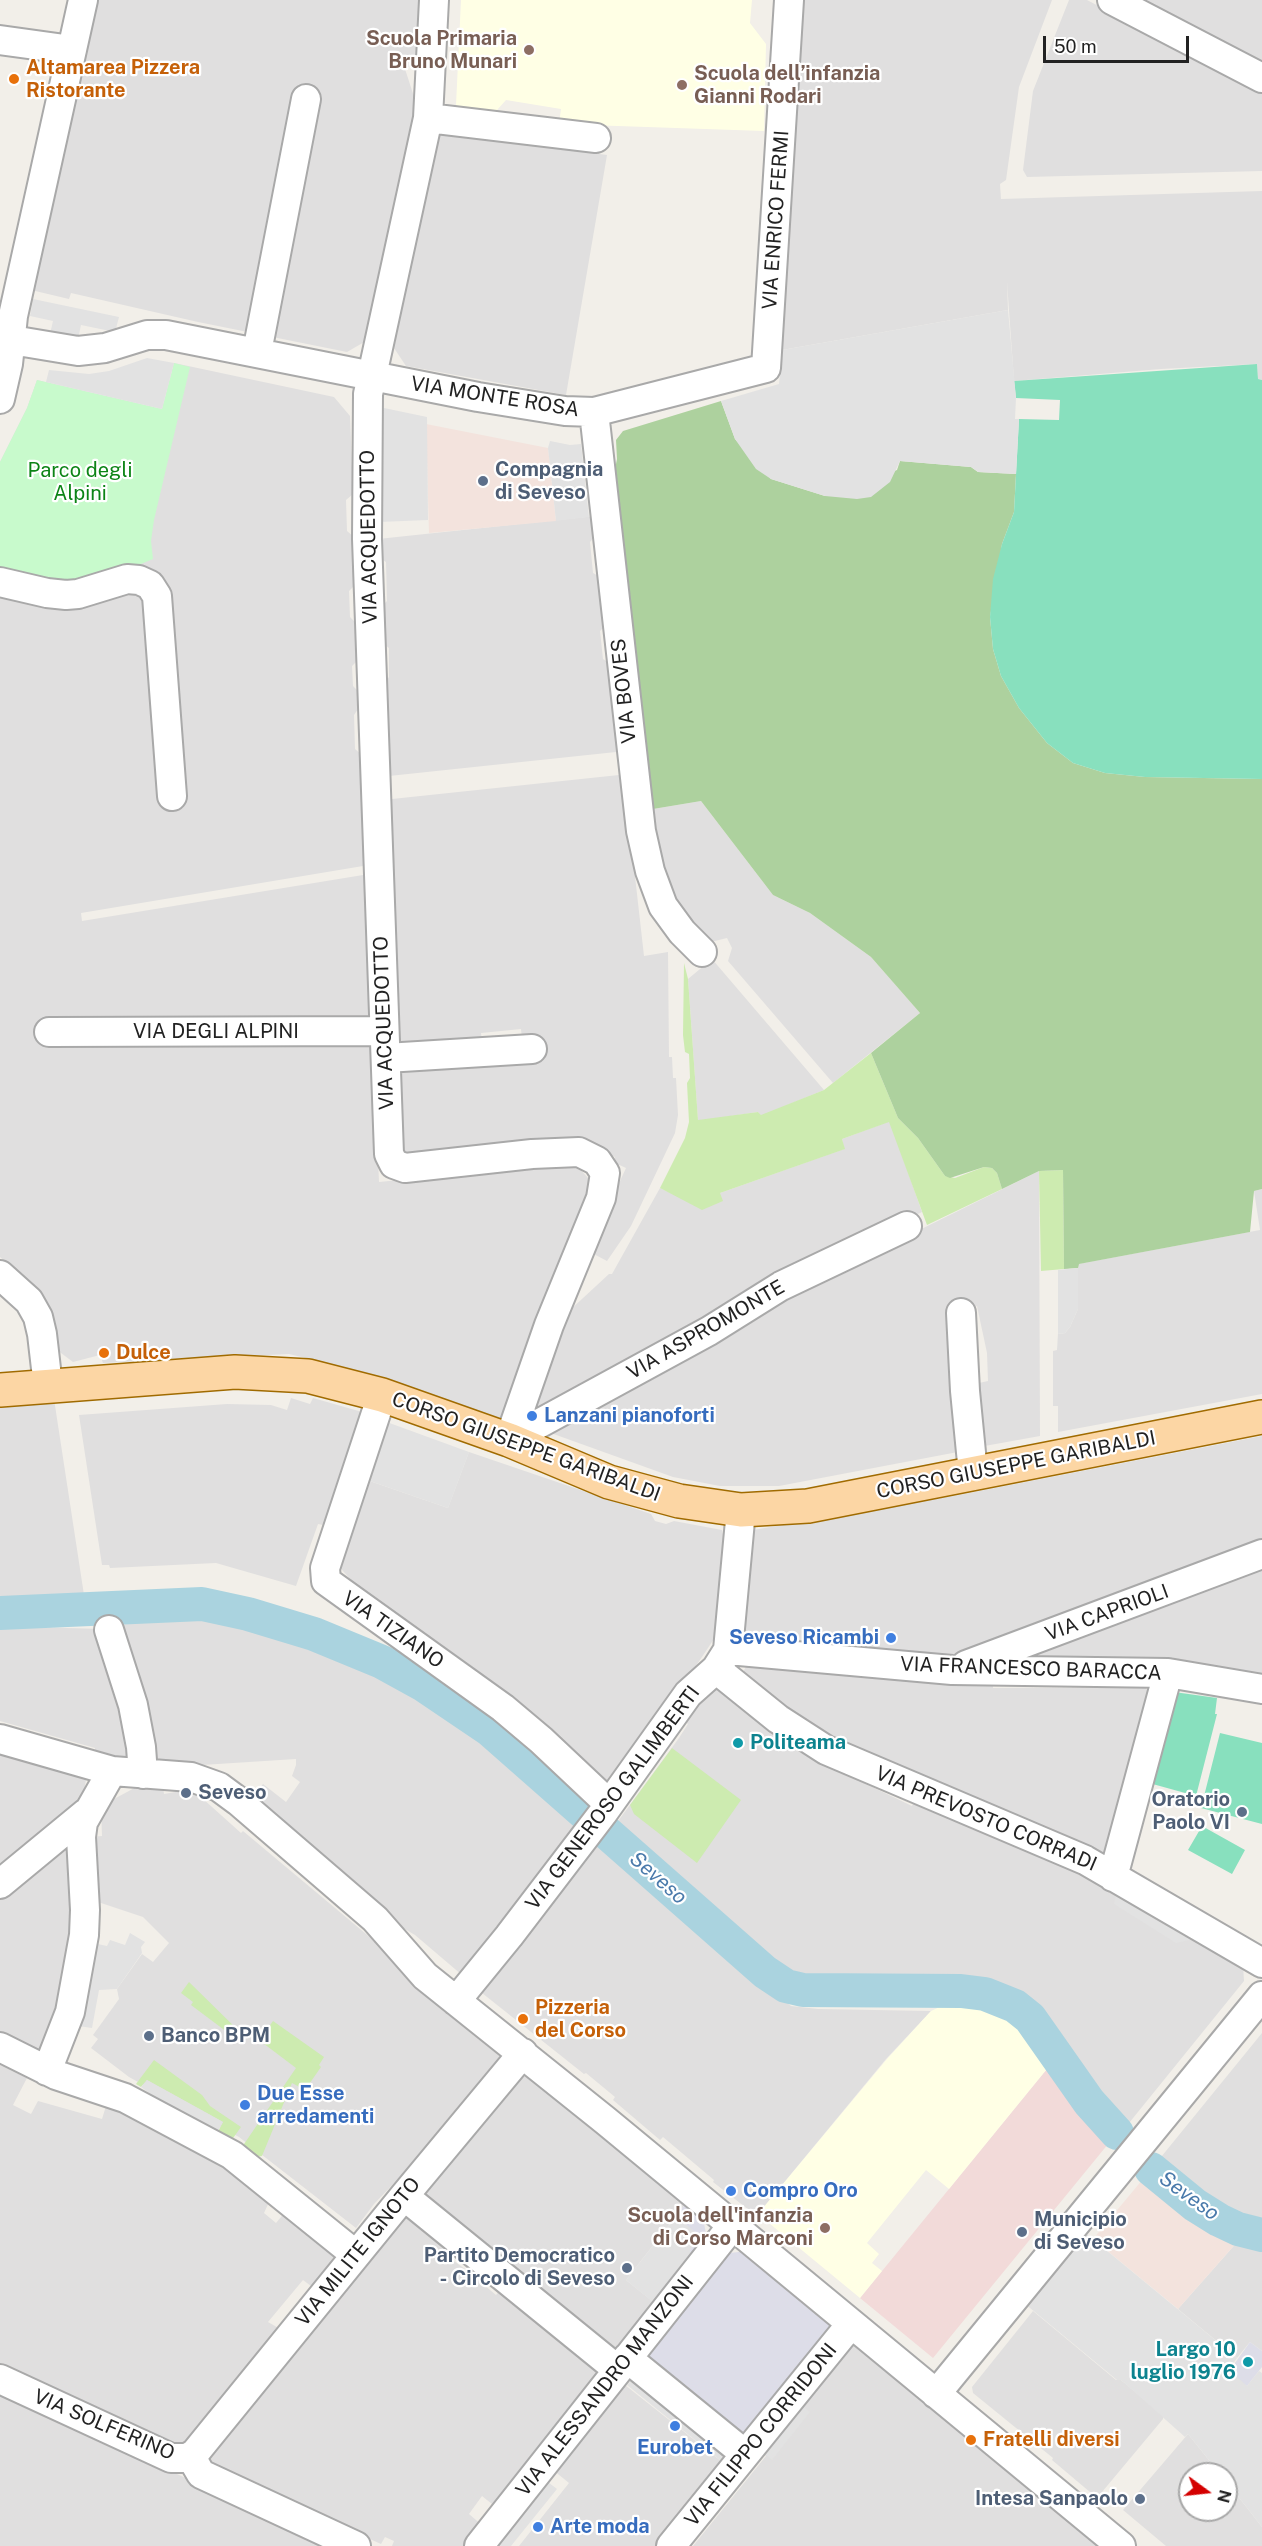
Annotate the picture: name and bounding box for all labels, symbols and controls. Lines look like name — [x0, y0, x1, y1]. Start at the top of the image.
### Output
scale bar — [1046, 24, 1192, 62]
place label: Scuola Primaria Bruno Munari — [366, 27, 517, 74]
text: 50 m — [1054, 36, 1097, 57]
marker: Scuola Primaria Bruno Munari — [522, 43, 536, 57]
place label: Altamarea Pizzera Ristorante — [26, 56, 200, 103]
place label: Scuola dell’infanzia Gianni Rodari — [694, 62, 880, 109]
marker: Altamarea Pizzera Ristorante — [7, 72, 21, 86]
marker: Scuola dell’infanzia Gianni Rodari — [675, 78, 689, 92]
street label: VIA ENRICO FERMI — [758, 130, 794, 310]
street label: VIA MONTE ROSA — [409, 372, 581, 422]
street label: VIA ACQUEDOTTO — [355, 450, 383, 624]
place label: Compagnia di Seveso — [495, 458, 603, 505]
park label: Parco degli Alpini — [28, 459, 132, 506]
marker: Compagnia di Seveso — [476, 474, 490, 488]
street label: VIA BOVES — [607, 637, 641, 745]
street label: VIA ACQUEDOTTO — [369, 936, 399, 1110]
street label: VIA DEGLI ALPINI — [133, 1020, 299, 1044]
street label: VIA ASPROMONTE — [623, 1275, 789, 1385]
place label: Dulce — [116, 1341, 171, 1365]
marker: Dulce — [97, 1346, 111, 1360]
street label: CORSO GIUSEPPE GARIBALDI — [389, 1387, 663, 1507]
place label: Lanzani pianoforti — [544, 1404, 715, 1428]
marker: Lanzani pianoforti — [525, 1409, 539, 1423]
street label: CORSO GIUSEPPE GARIBALDI — [874, 1426, 1158, 1504]
street label: VIA CAPRIOLI — [1042, 1580, 1172, 1646]
street label: VIA TIZIANO — [338, 1586, 448, 1674]
place label: Seveso Ricambi — [729, 1626, 879, 1650]
marker: Seveso Ricambi — [884, 1631, 898, 1645]
street label: VIA FRANCESCO BARACCA — [900, 1652, 1162, 1686]
street label: VIA GENEROSO GALIMBERTI — [521, 1681, 705, 1915]
place label: Politeama — [750, 1731, 846, 1755]
marker: Politeama — [731, 1736, 745, 1750]
street label: VIA PREVOSTO CORRADI — [872, 1761, 1100, 1877]
place label: Seveso — [198, 1781, 267, 1805]
marker: Seveso — [179, 1786, 193, 1800]
place label: Oratorio Paolo VI — [1151, 1788, 1230, 1835]
marker: Oratorio Paolo VI — [1235, 1805, 1249, 1819]
water label: Seveso — [624, 1846, 692, 1910]
place label: Pizzeria del Corso — [535, 1996, 626, 2043]
marker: Pizzeria del Corso — [516, 2012, 530, 2026]
place label: Banco BPM — [161, 2024, 270, 2048]
marker: Banco BPM — [142, 2029, 156, 2043]
place label: Due Esse arredamenti — [257, 2082, 374, 2129]
marker: Due Esse arredamenti — [238, 2098, 252, 2112]
water label: Seveso — [1154, 2166, 1224, 2226]
street label: VIA MILITE IGNOTO — [291, 2173, 425, 2331]
place label: Compro Oro — [743, 2179, 858, 2203]
marker: Compro Oro — [724, 2184, 738, 2198]
place label: Scuola dell'infanzia di Corso Marconi — [627, 2204, 813, 2251]
place label: Municipio di Seveso — [1034, 2208, 1127, 2255]
marker: Scuola dell'infanzia di Corso Marconi — [818, 2221, 832, 2235]
marker: Municipio di Seveso — [1015, 2225, 1029, 2239]
place label: Partito Democratico - Circolo di Seveso — [424, 2244, 615, 2291]
marker: Partito Democratico - Circolo di Seveso — [620, 2261, 634, 2275]
street label: VIA ALESSANDRO MANZONI — [511, 2271, 699, 2501]
place label: Largo 10 luglio 1976 — [1130, 2338, 1236, 2385]
street label: VIA FILIPPO CORRIDONI — [680, 2339, 842, 2531]
marker: Largo 10 luglio 1976 — [1241, 2355, 1255, 2369]
street label: VIA SOLFERINO — [30, 2384, 178, 2466]
marker: Eurobet — [668, 2419, 682, 2433]
place label: Fratelli diversi — [983, 2428, 1120, 2452]
marker: Fratelli diversi — [964, 2433, 978, 2447]
place label: Eurobet — [637, 2436, 713, 2460]
north arrow — [1178, 2462, 1238, 2522]
place label: Intesa Sanpaolo — [975, 2487, 1128, 2511]
text: N — [1213, 2488, 1235, 2505]
marker: Intesa Sanpaolo — [1133, 2492, 1147, 2506]
place label: Arte moda — [550, 2515, 650, 2539]
marker: Arte moda — [531, 2520, 545, 2534]

